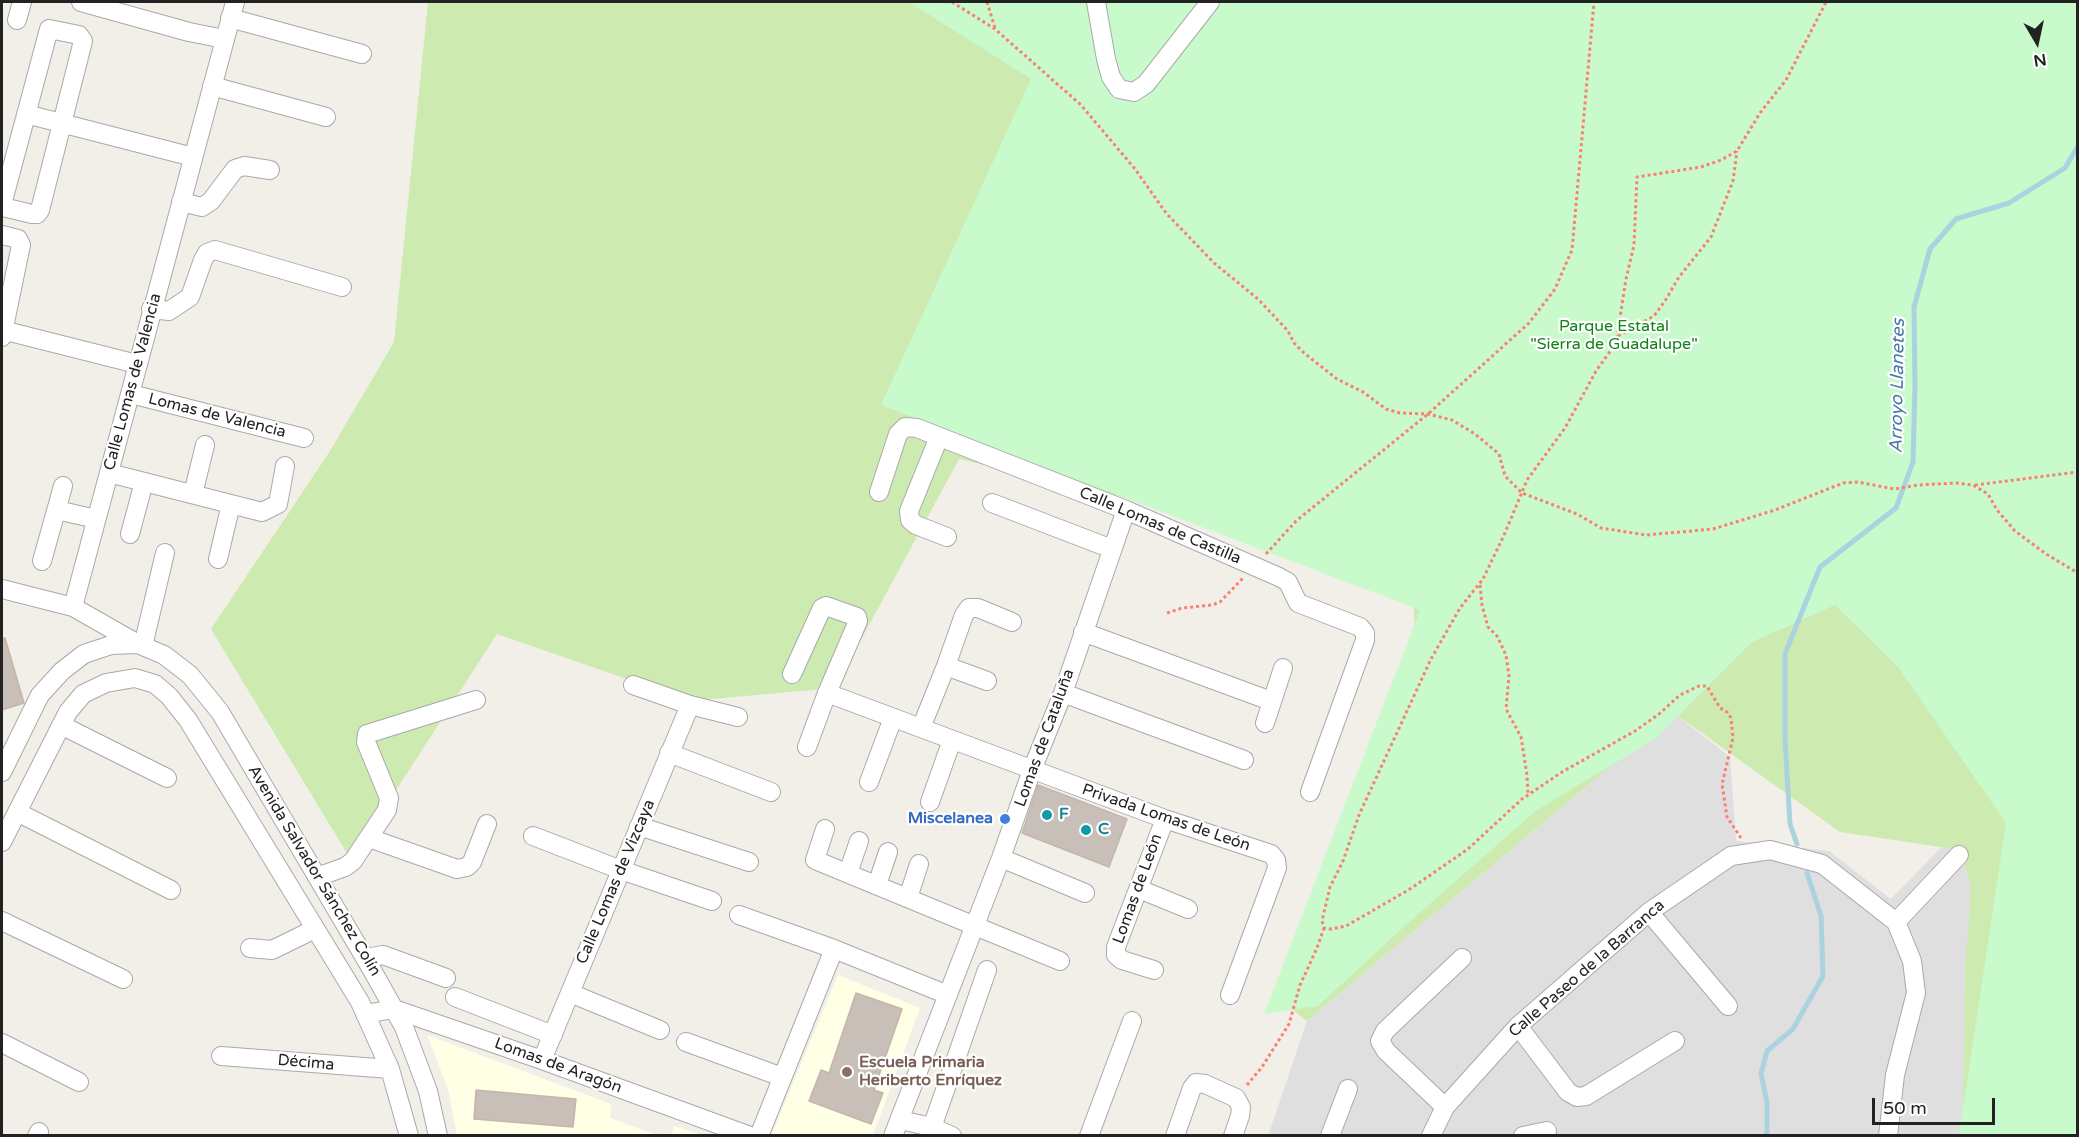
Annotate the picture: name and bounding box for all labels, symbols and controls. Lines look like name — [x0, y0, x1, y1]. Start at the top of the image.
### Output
north arrow — [2007, 12, 2067, 72]
text: N — [2032, 49, 2048, 71]
street label: Calle Lomas de Valencia — [100, 291, 166, 473]
park label: Parque Estatal "Sierra de Guadalupe" — [1530, 317, 1698, 355]
water label: Arroyo Llanetes — [1886, 319, 1910, 453]
street label: Lomas de Valencia — [146, 390, 288, 442]
street label: Calle Lomas de Castilla — [1076, 483, 1244, 569]
street label: Lomas de Cataluña — [1011, 666, 1079, 810]
street label: Avenida Salvador Sánchez Colín — [243, 762, 385, 980]
street label: Privada Lomas de León — [1079, 780, 1253, 856]
street label: Calle Lomas de Vizcaya — [573, 797, 659, 967]
place label: F — [1059, 805, 1069, 825]
marker: F — [1040, 808, 1054, 822]
place label: Miscelanea — [908, 809, 993, 829]
marker: Miscelanea — [998, 812, 1012, 826]
place label: C — [1098, 820, 1109, 840]
marker: C — [1079, 823, 1093, 837]
street label: Lomas de León — [1109, 831, 1167, 947]
street label: Calle Paseo de la Barranca — [1505, 896, 1669, 1042]
street label: Lomas de Aragón — [492, 1034, 624, 1098]
street label: Décima — [277, 1051, 335, 1075]
place label: Escuela Primaria Heriberto Enríquez — [859, 1053, 1002, 1091]
marker: Escuela Primaria Heriberto Enríquez — [840, 1065, 854, 1079]
scale bar — [1875, 1086, 1998, 1124]
text: 50 m — [1883, 1097, 1927, 1119]

